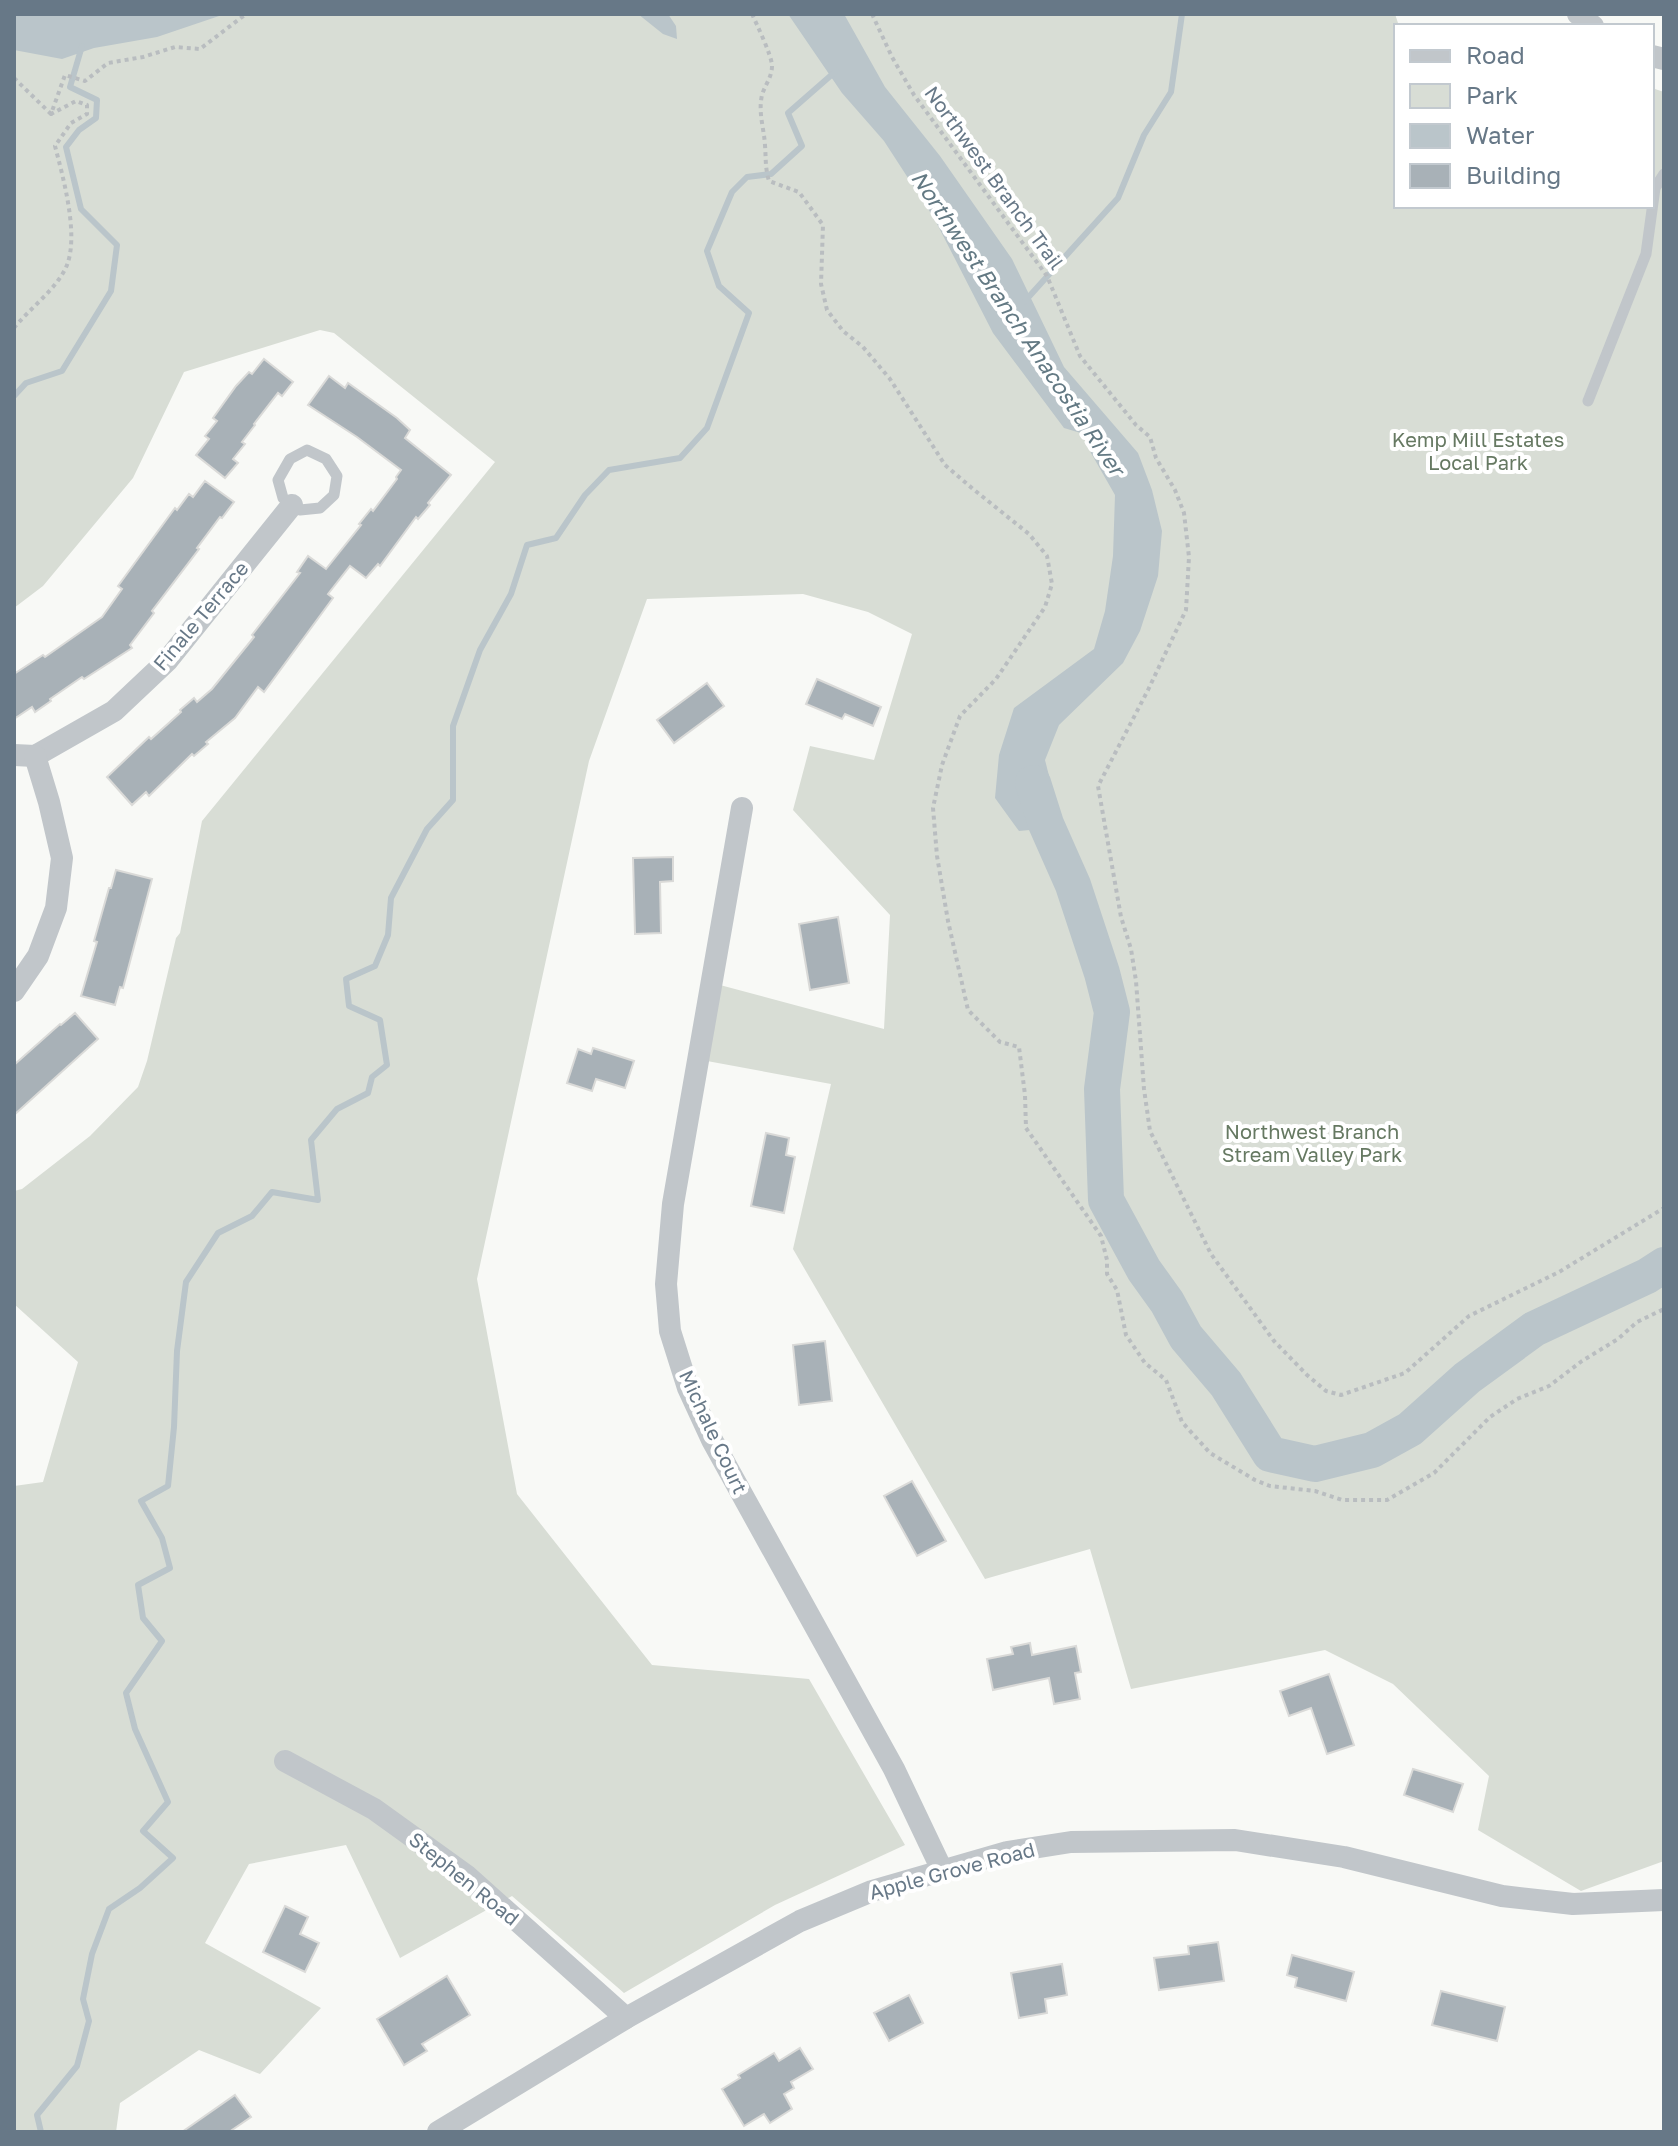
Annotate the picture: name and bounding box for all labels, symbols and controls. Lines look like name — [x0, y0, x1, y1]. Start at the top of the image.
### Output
legend — [1394, 24, 1654, 208]
text: Road — [1466, 40, 1525, 69]
text: Park — [1466, 80, 1518, 109]
street label: Northwest Branch Trail — [920, 81, 1069, 274]
text: Water — [1466, 120, 1534, 149]
text: Building — [1466, 160, 1561, 189]
water label: Northwest Branch Anacostia River — [906, 165, 1133, 483]
park label: Kemp Mill Estates Local Park — [1392, 427, 1564, 474]
street label: Finale Terrace — [148, 556, 253, 675]
park label: Northwest Branch Stream Valley Park — [1222, 1119, 1402, 1166]
street label: Michale Court — [675, 1366, 753, 1497]
street label: Stephen Road — [405, 1827, 524, 1930]
street label: Apple Grove Road — [866, 1836, 1037, 1904]

